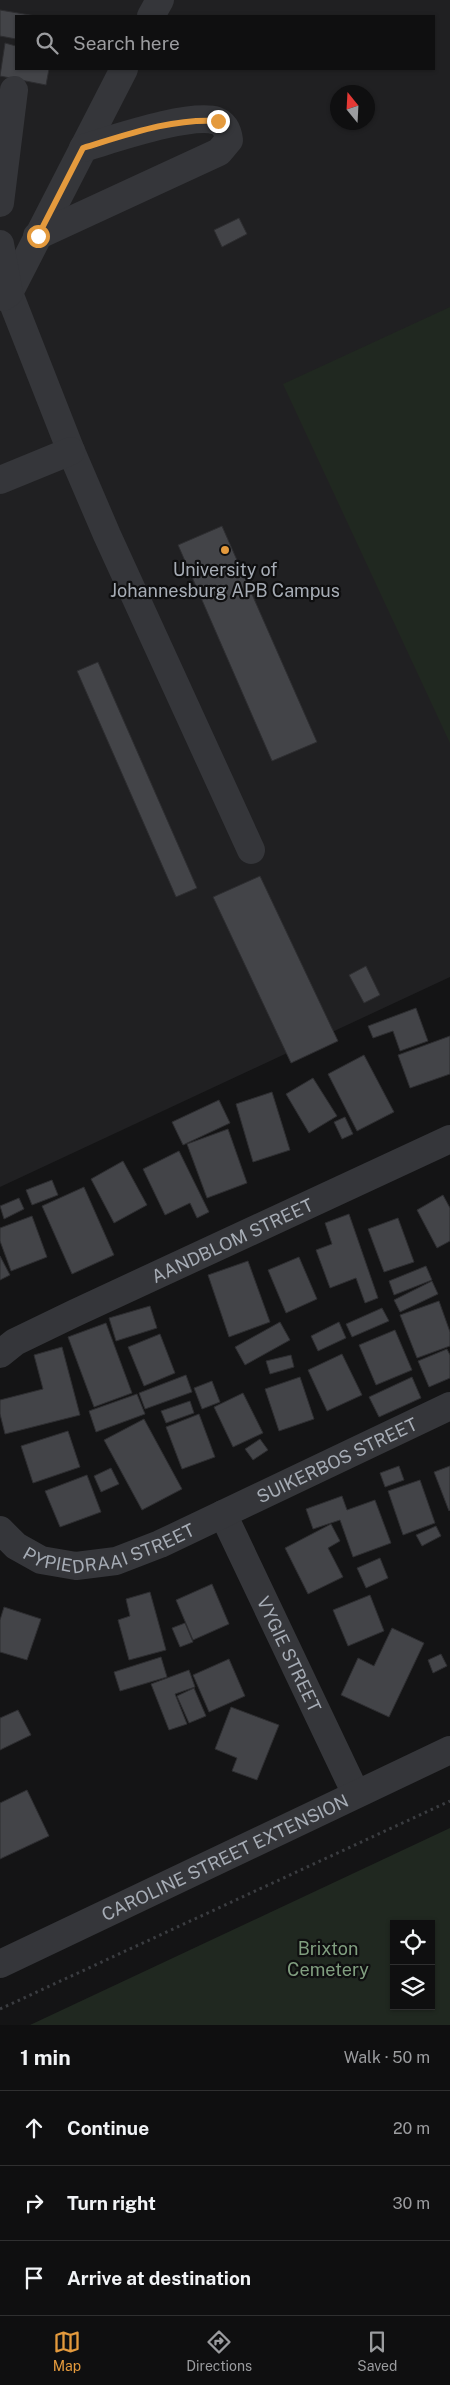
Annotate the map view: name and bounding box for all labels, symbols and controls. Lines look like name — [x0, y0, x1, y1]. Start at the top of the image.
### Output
search box — [15, 15, 435, 70]
icon: search — [33, 29, 61, 57]
text: Search here — [73, 32, 180, 54]
north arrow — [330, 85, 375, 130]
route end — [207, 110, 230, 133]
route start — [27, 225, 50, 248]
marker: University of Johannesburg APB Campus — [219, 544, 231, 556]
place label: University of Johannesburg APB Campus — [110, 559, 340, 601]
street label: AANDBLOM STREET — [148, 1193, 316, 1287]
street label: SUIKERBOS STREET — [253, 1413, 421, 1507]
street label: PYPIEDRAAI STREET — [20, 1519, 198, 1577]
street label: VYGIE STREET — [253, 1593, 326, 1715]
street label: CAROLINE STREET EXTENSION — [98, 1789, 352, 1925]
map controls — [390, 1920, 435, 2010]
button: locate — [390, 1920, 435, 1965]
park label: Brixton Cemetery — [287, 1938, 369, 1980]
button: layers — [390, 1965, 435, 2010]
text: 1 min — [20, 2045, 71, 2070]
text: Walk · 50 m — [344, 2048, 430, 2067]
icon: ahead — [20, 2114, 48, 2142]
text: Continue — [67, 2117, 149, 2139]
text: 20 m — [393, 2119, 430, 2138]
icon: right — [20, 2189, 48, 2217]
text: Turn right — [67, 2192, 156, 2214]
text: 30 m — [393, 2194, 430, 2213]
icon: arrive — [20, 2264, 48, 2292]
text: Arrive at destination — [67, 2267, 251, 2289]
tab: Map — [53, 2328, 81, 2374]
tab: Directions — [186, 2328, 252, 2374]
tab: Saved — [357, 2328, 397, 2374]

